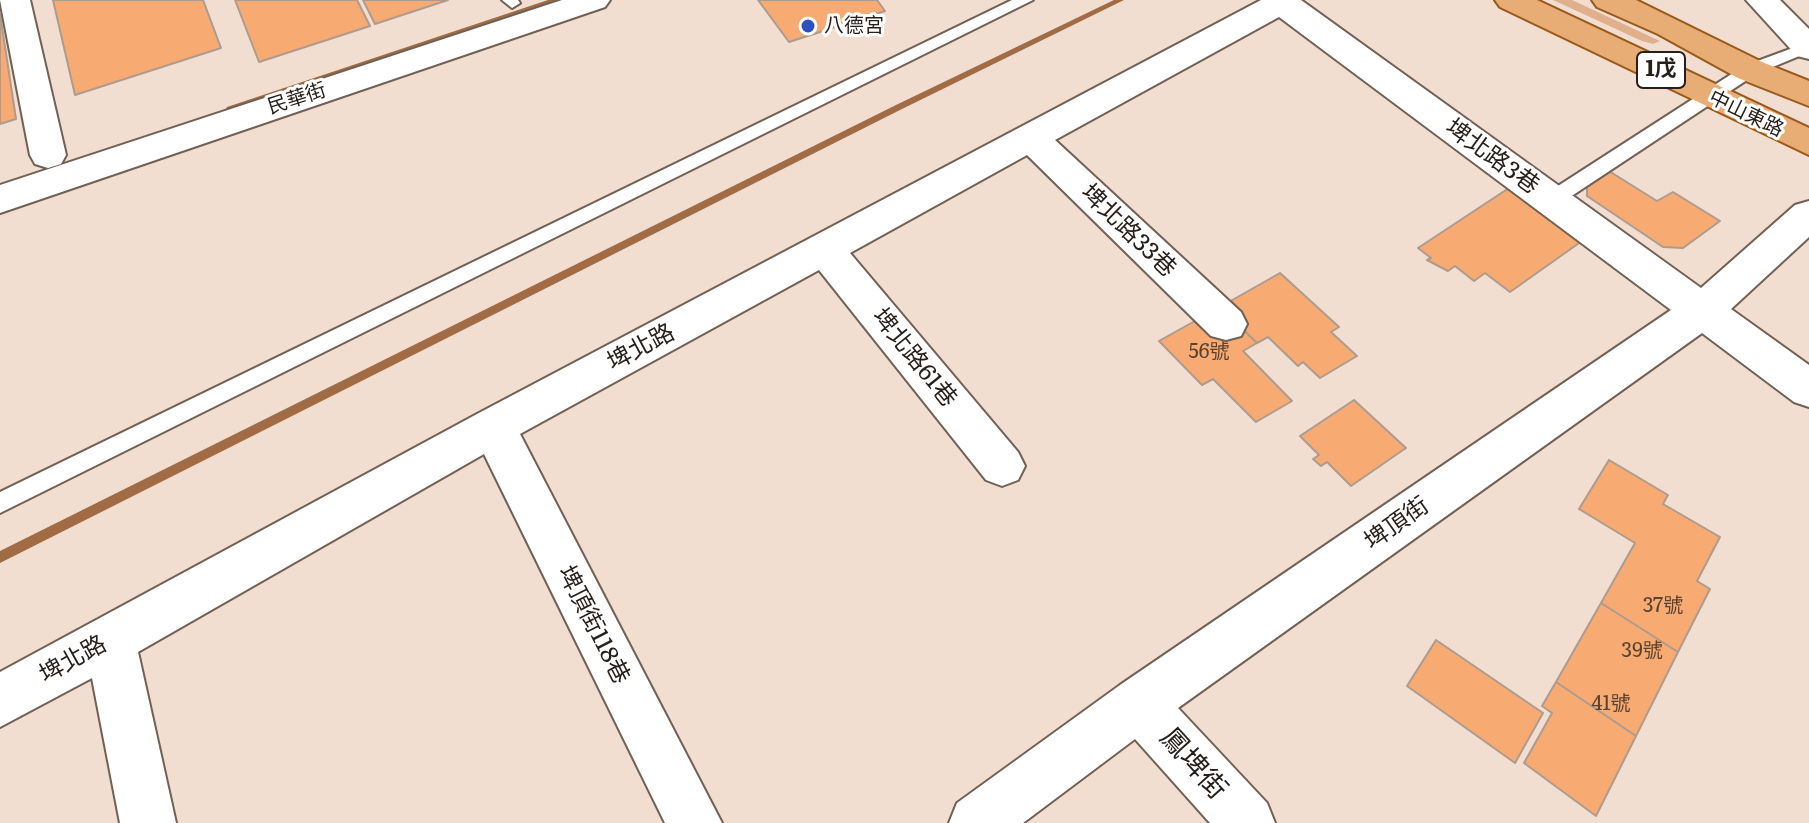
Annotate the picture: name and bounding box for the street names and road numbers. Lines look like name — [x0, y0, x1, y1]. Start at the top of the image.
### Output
road number: 1戊 — [1637, 52, 1685, 88]
street label: 民華街 — [265, 78, 329, 120]
street label: 中山東路 — [1705, 86, 1787, 142]
street label: 埤北路3巷 — [1439, 113, 1545, 201]
street label: 埤北路33巷 — [1074, 179, 1182, 283]
street label: 埤北路61巷 — [865, 303, 963, 413]
street label: 埤北路 — [602, 318, 680, 378]
street label: 埤頂街 — [1359, 492, 1435, 556]
street label: 埤頂街118巷 — [551, 561, 635, 689]
street label: 埤北路 — [35, 630, 111, 690]
street label: 鳳埤街 — [1152, 722, 1234, 806]

